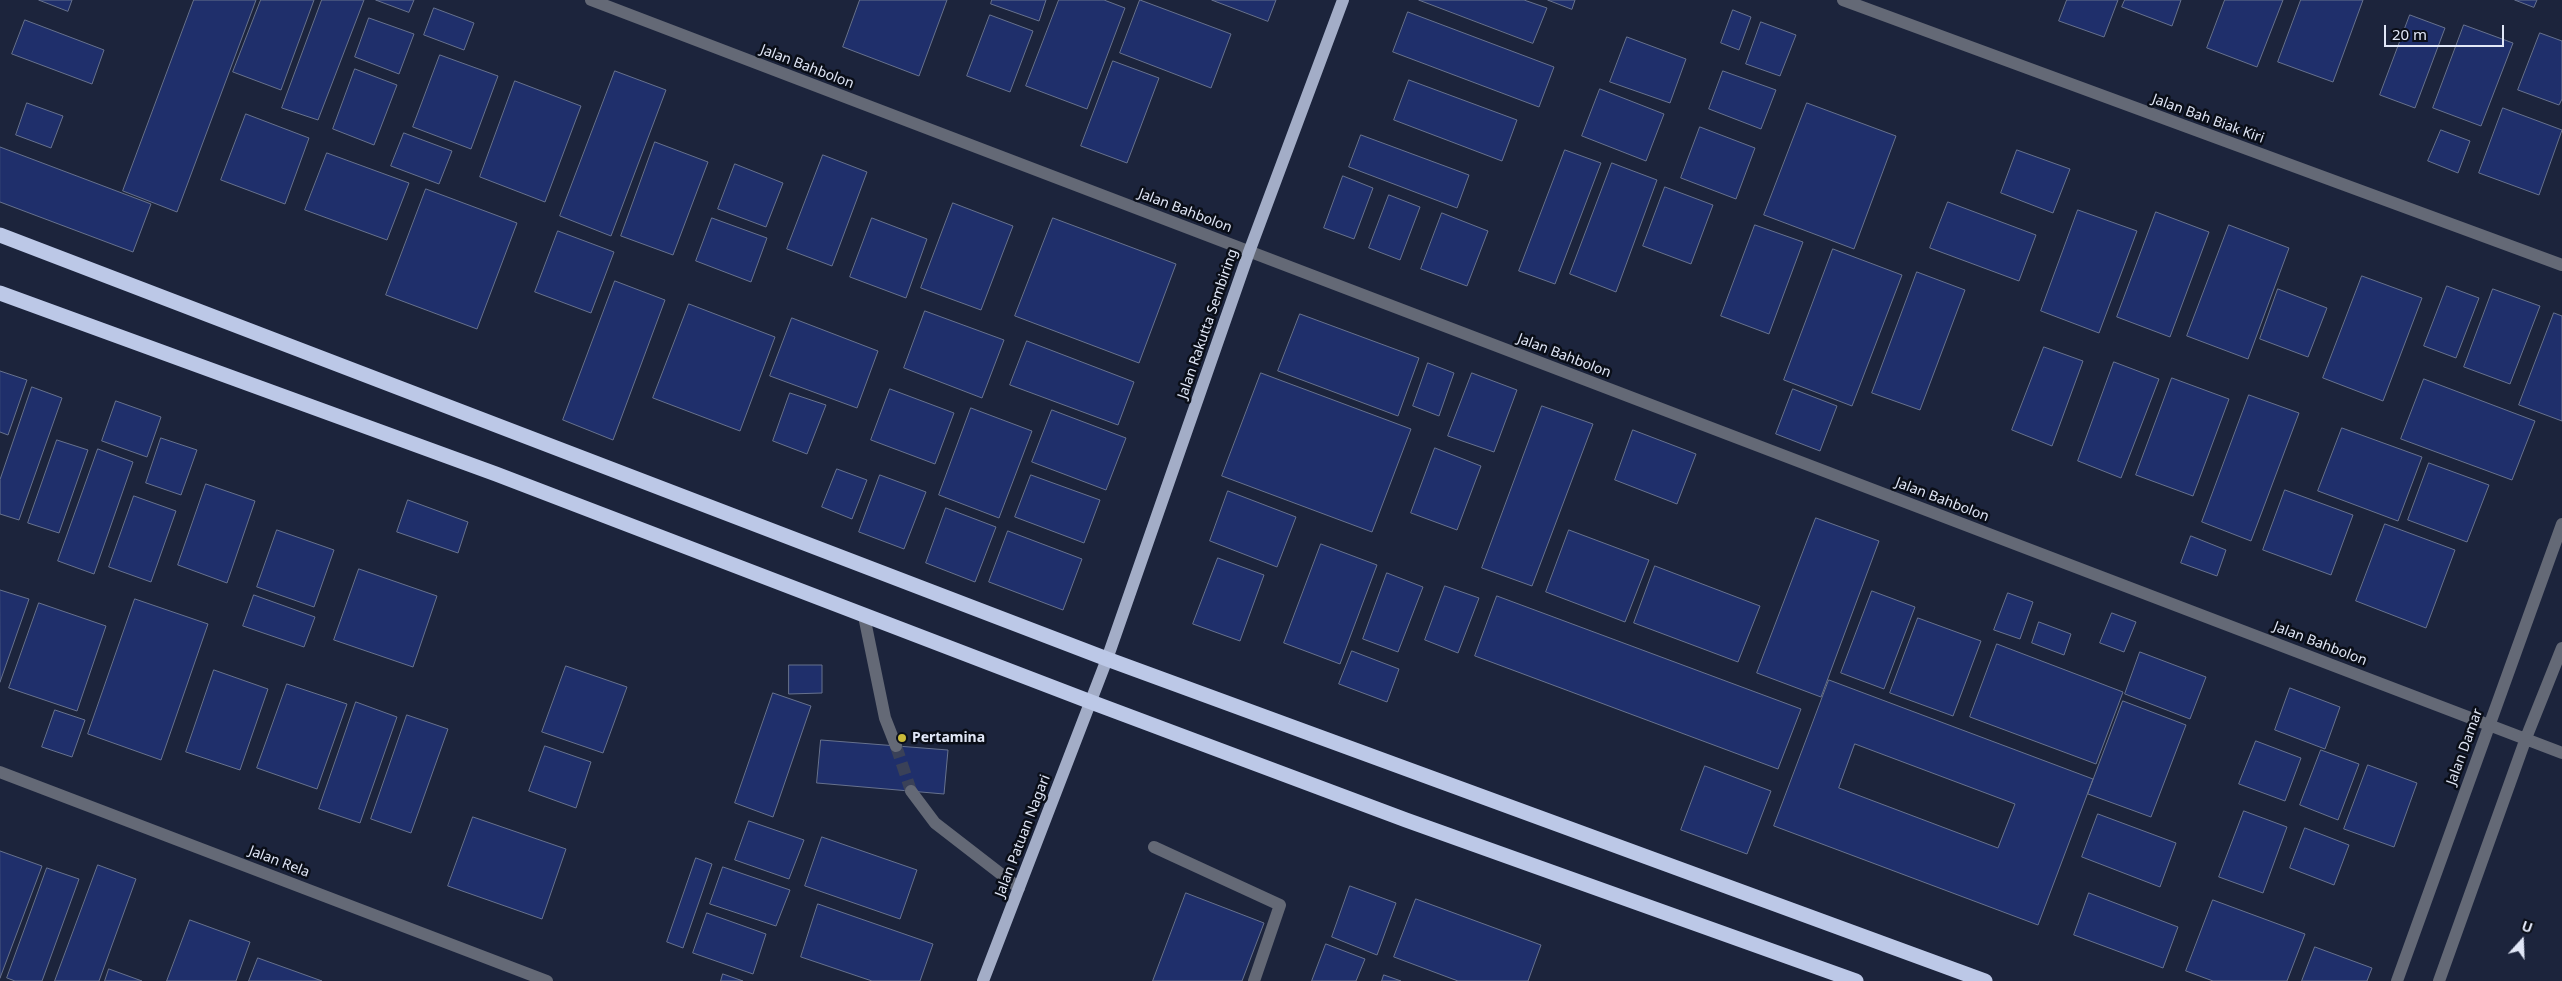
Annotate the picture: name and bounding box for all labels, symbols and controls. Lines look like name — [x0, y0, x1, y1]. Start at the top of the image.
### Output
scale bar — [2387, 15, 2507, 47]
text: 20 m — [2392, 24, 2427, 44]
street label: Jalan Bahbolon — [758, 41, 856, 93]
street label: Jalan Bah Biak Kiri — [2150, 91, 2266, 147]
street label: Jalan Bahbolon — [1136, 185, 1234, 237]
street label: Jalan Rakutta Sembiring — [1174, 247, 1242, 401]
street label: Jalan Bahbolon — [1515, 330, 1613, 382]
street label: Jalan Bahbolon — [1893, 474, 1991, 526]
street label: Jalan Bahbolon — [2271, 618, 2369, 670]
street label: Jalan Damar — [2443, 706, 2487, 788]
place label: Pertamina — [912, 730, 985, 746]
marker: Pertamina — [896, 732, 908, 744]
street label: Jalan Patuan Nagari — [992, 772, 1054, 900]
street label: Jalan Rela — [246, 843, 312, 881]
north arrow — [2497, 916, 2547, 966]
text: U — [2519, 916, 2536, 937]

